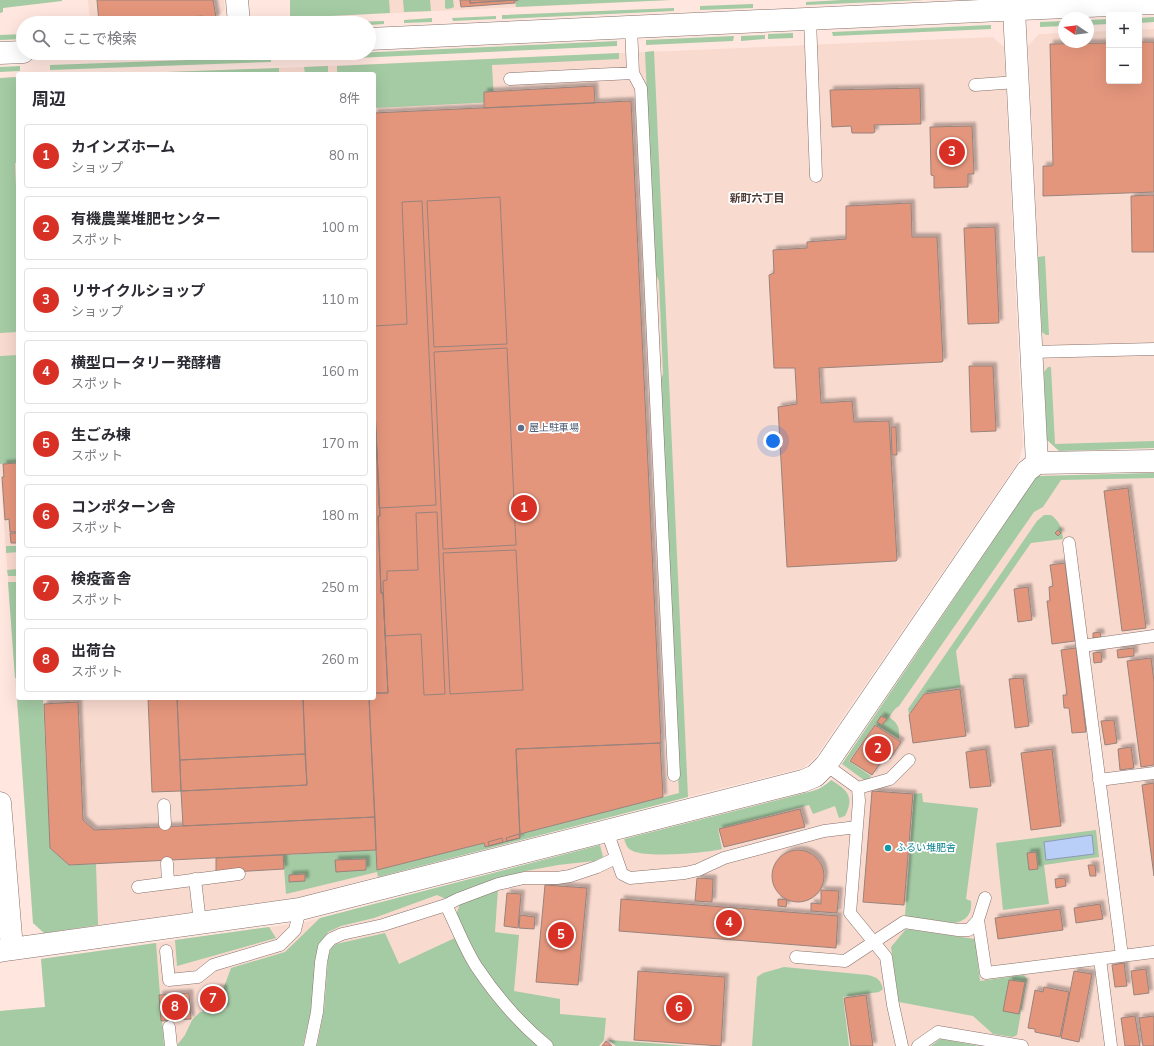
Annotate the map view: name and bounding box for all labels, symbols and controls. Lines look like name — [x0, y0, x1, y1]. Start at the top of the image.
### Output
north arrow — [1058, 12, 1094, 48]
map controls — [1106, 12, 1142, 84]
button: + — [1106, 12, 1142, 48]
search box — [16, 16, 376, 60]
icon: search — [30, 27, 52, 49]
text: ここで検索 — [62, 29, 137, 49]
button: − — [1106, 48, 1142, 84]
text: 周辺 — [32, 88, 66, 111]
text: 8件 — [339, 90, 360, 108]
text: カインズホーム — [71, 137, 175, 157]
pin: 3 — [939, 137, 965, 167]
text: 1 — [42, 147, 50, 165]
text: 80 m — [329, 147, 359, 165]
text: ショップ — [71, 159, 123, 177]
district label: 新町六丁目 — [730, 191, 785, 206]
text: 有機農業堆肥センター — [71, 209, 221, 229]
text: 2 — [42, 219, 50, 237]
text: 100 m — [321, 219, 359, 237]
text: スポット — [71, 231, 123, 249]
text: リサイクルショップ — [71, 281, 205, 301]
text: 3 — [42, 291, 50, 309]
text: 110 m — [321, 291, 359, 309]
text: ショップ — [71, 303, 123, 321]
text: 横型ロータリー発酵槽 — [71, 353, 221, 373]
text: 4 — [42, 363, 50, 381]
text: 160 m — [321, 363, 359, 381]
text: スポット — [71, 375, 123, 393]
place label: 屋上駐車場 — [529, 421, 579, 435]
marker: 屋上駐車場 — [516, 423, 526, 433]
text: 生ごみ棟 — [71, 425, 131, 445]
your location — [763, 431, 783, 451]
text: 5 — [42, 435, 50, 453]
text: 170 m — [321, 435, 359, 453]
text: スポット — [71, 447, 123, 465]
pin: 1 — [511, 493, 537, 523]
text: コンポターン舎 — [71, 497, 175, 517]
text: 6 — [42, 507, 50, 525]
text: 180 m — [321, 507, 359, 525]
text: スポット — [71, 519, 123, 537]
text: 検疫畜舎 — [71, 569, 131, 589]
text: 7 — [42, 579, 50, 597]
text: 250 m — [321, 579, 359, 597]
text: スポット — [71, 591, 123, 609]
text: 出荷台 — [71, 641, 116, 661]
text: 8 — [42, 651, 50, 669]
text: 260 m — [321, 651, 359, 669]
text: スポット — [71, 663, 123, 681]
pin: 2 — [865, 734, 891, 764]
place label: ふるい堆肥舎 — [896, 841, 956, 855]
marker: ふるい堆肥舎 — [883, 843, 893, 853]
pin: 4 — [716, 908, 742, 938]
pin: 5 — [548, 920, 574, 950]
pin: 7 — [200, 984, 226, 1014]
pin: 8 — [162, 992, 188, 1022]
pin: 6 — [666, 993, 692, 1023]

